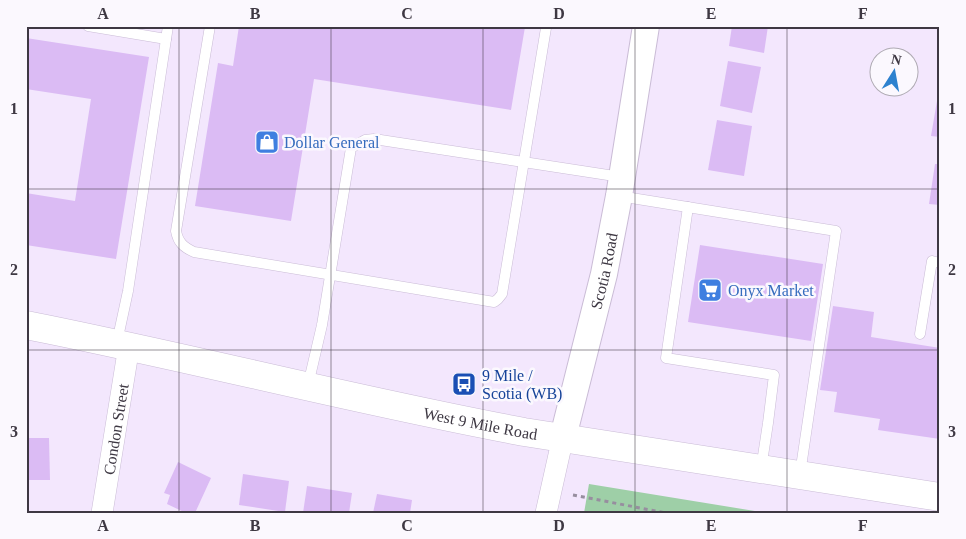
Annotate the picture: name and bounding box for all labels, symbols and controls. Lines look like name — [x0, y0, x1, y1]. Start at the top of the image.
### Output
text: A — [97, 5, 109, 22]
text: B — [250, 5, 261, 22]
text: C — [401, 5, 413, 22]
text: D — [553, 5, 565, 22]
text: E — [706, 5, 716, 22]
text: F — [858, 5, 868, 22]
north arrow — [868, 48, 918, 98]
text: N — [890, 51, 903, 68]
text: 1 — [10, 100, 18, 117]
text: 1 — [948, 100, 956, 117]
shop icon: Dollar General — [254, 129, 280, 155]
place label: Dollar General — [284, 134, 380, 151]
street label: Scotia Road — [587, 231, 621, 311]
text: 2 — [10, 261, 18, 278]
text: 2 — [948, 261, 956, 278]
supermarket icon: Onyx Market — [697, 277, 723, 303]
place label: Onyx Market — [728, 282, 814, 300]
place label: 9 Mile / Scotia (WB) — [482, 367, 562, 403]
bus stop icon: 9 Mile / Scotia (WB) — [451, 371, 477, 397]
street label: Condon Street — [100, 382, 132, 476]
street label: West 9 Mile Road — [422, 404, 539, 443]
text: 3 — [10, 423, 18, 440]
text: 3 — [948, 423, 956, 440]
text: A — [97, 517, 109, 534]
text: B — [250, 517, 261, 534]
text: C — [401, 517, 413, 534]
text: D — [553, 517, 565, 534]
text: E — [706, 517, 716, 534]
text: F — [858, 517, 868, 534]

